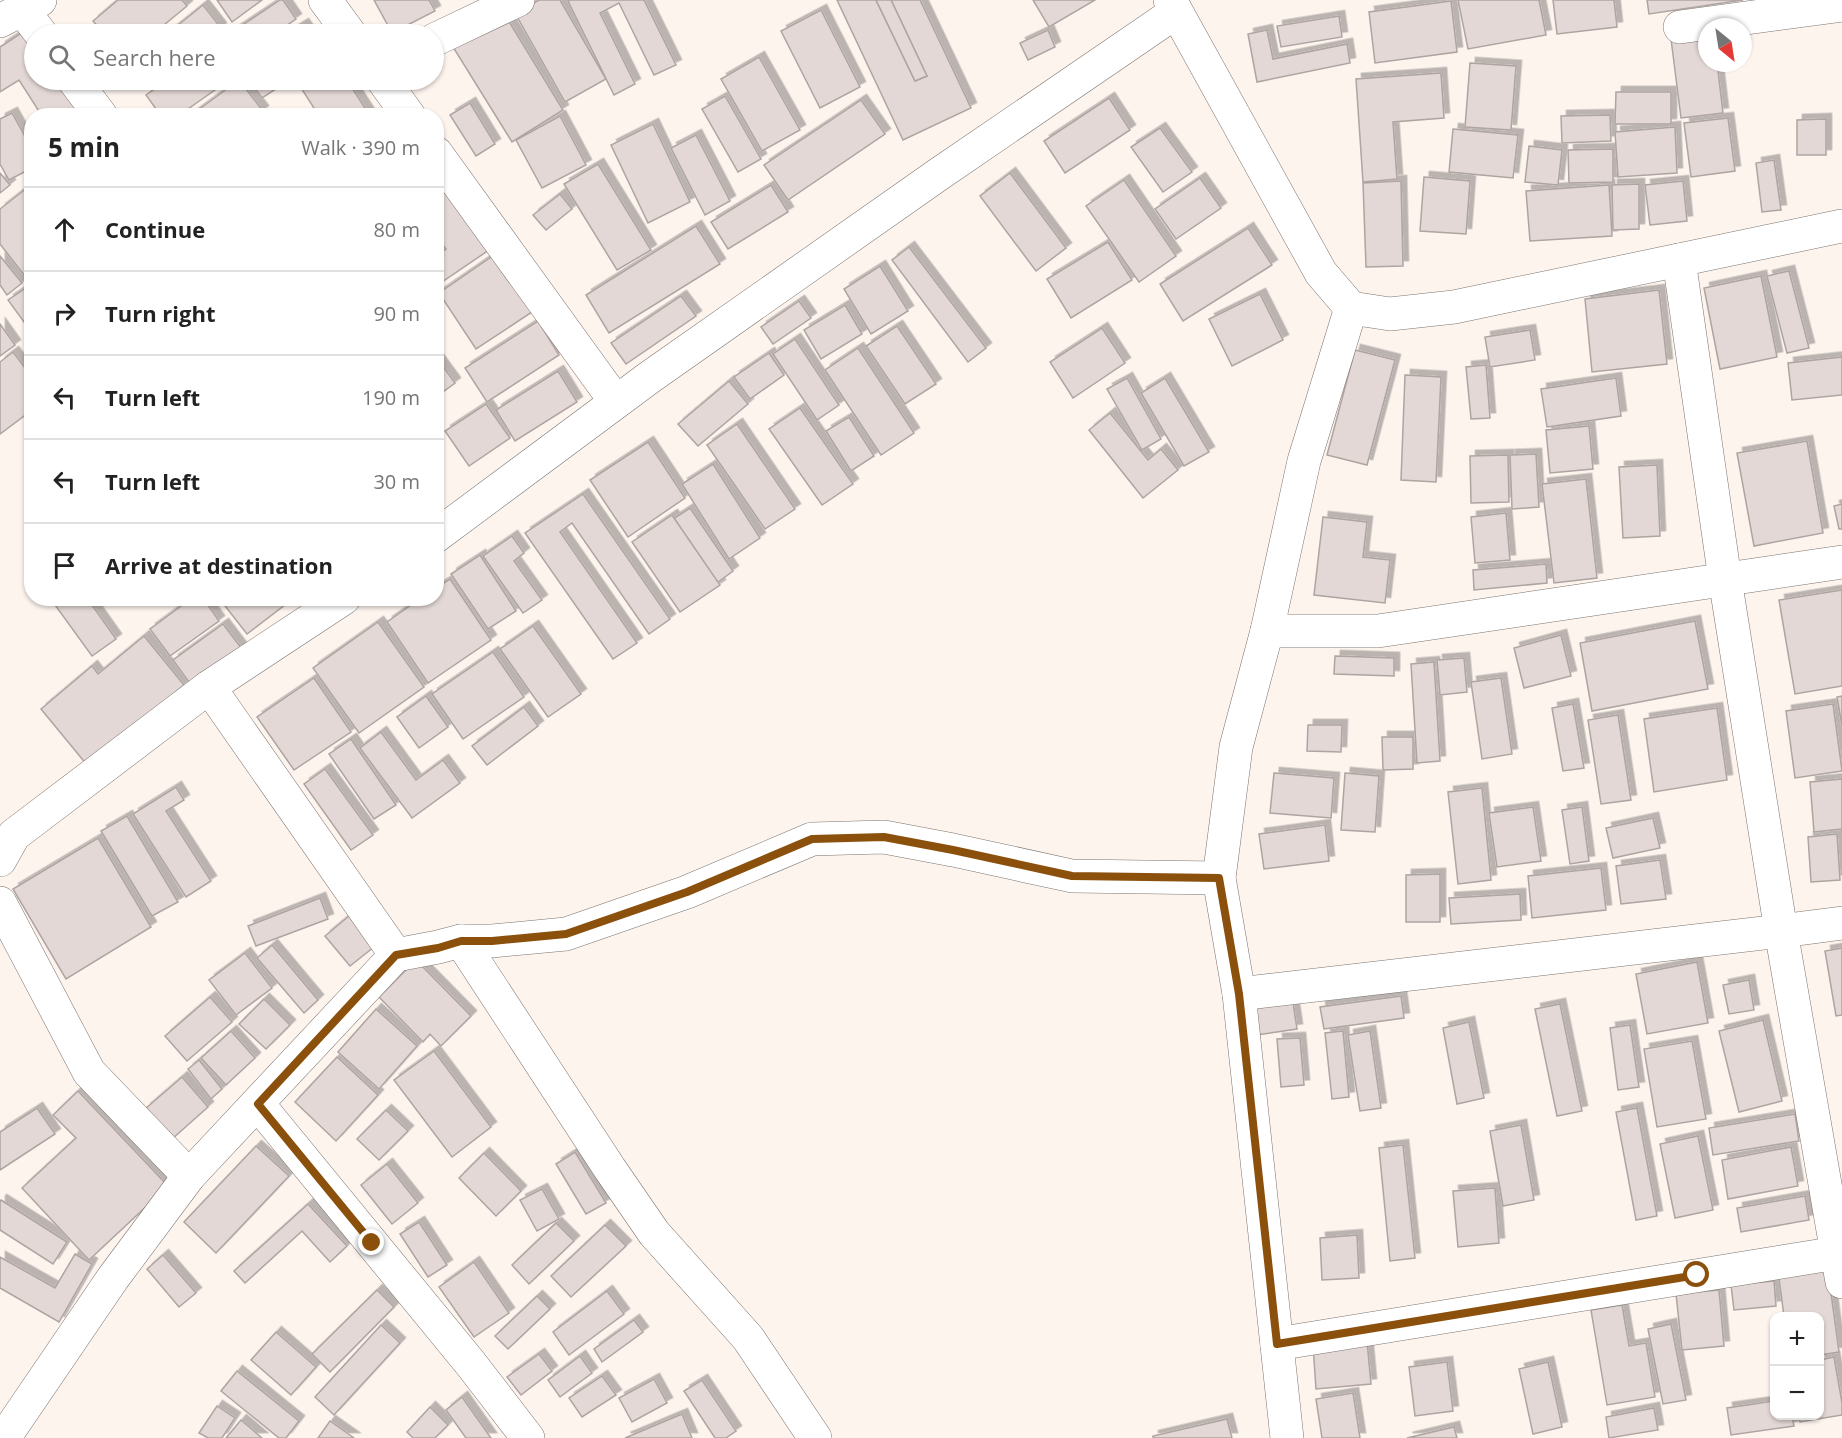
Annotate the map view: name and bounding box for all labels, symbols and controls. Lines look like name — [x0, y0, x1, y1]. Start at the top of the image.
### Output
north arrow — [1698, 18, 1752, 72]
search box — [24, 24, 444, 90]
icon: search — [45, 41, 78, 74]
text: Search here — [93, 42, 216, 72]
text: 5 min — [48, 129, 120, 165]
text: Walk · 390 m — [301, 134, 420, 161]
icon: ahead — [48, 213, 81, 246]
text: Continue — [105, 214, 205, 244]
text: 80 m — [373, 216, 420, 243]
icon: right — [48, 297, 81, 330]
text: Turn right — [105, 298, 216, 328]
text: 90 m — [373, 300, 420, 327]
icon: left — [48, 381, 81, 414]
text: Turn left — [105, 382, 200, 412]
text: 190 m — [362, 384, 420, 411]
icon: left — [48, 465, 81, 498]
text: Turn left — [105, 466, 200, 496]
text: 30 m — [373, 468, 420, 495]
icon: arrive — [48, 549, 81, 582]
text: Arrive at destination — [105, 550, 333, 580]
route end — [358, 1229, 384, 1255]
route start — [1683, 1261, 1709, 1287]
map controls — [1770, 1312, 1824, 1420]
button: + — [1770, 1312, 1824, 1366]
button: − — [1770, 1366, 1824, 1420]

